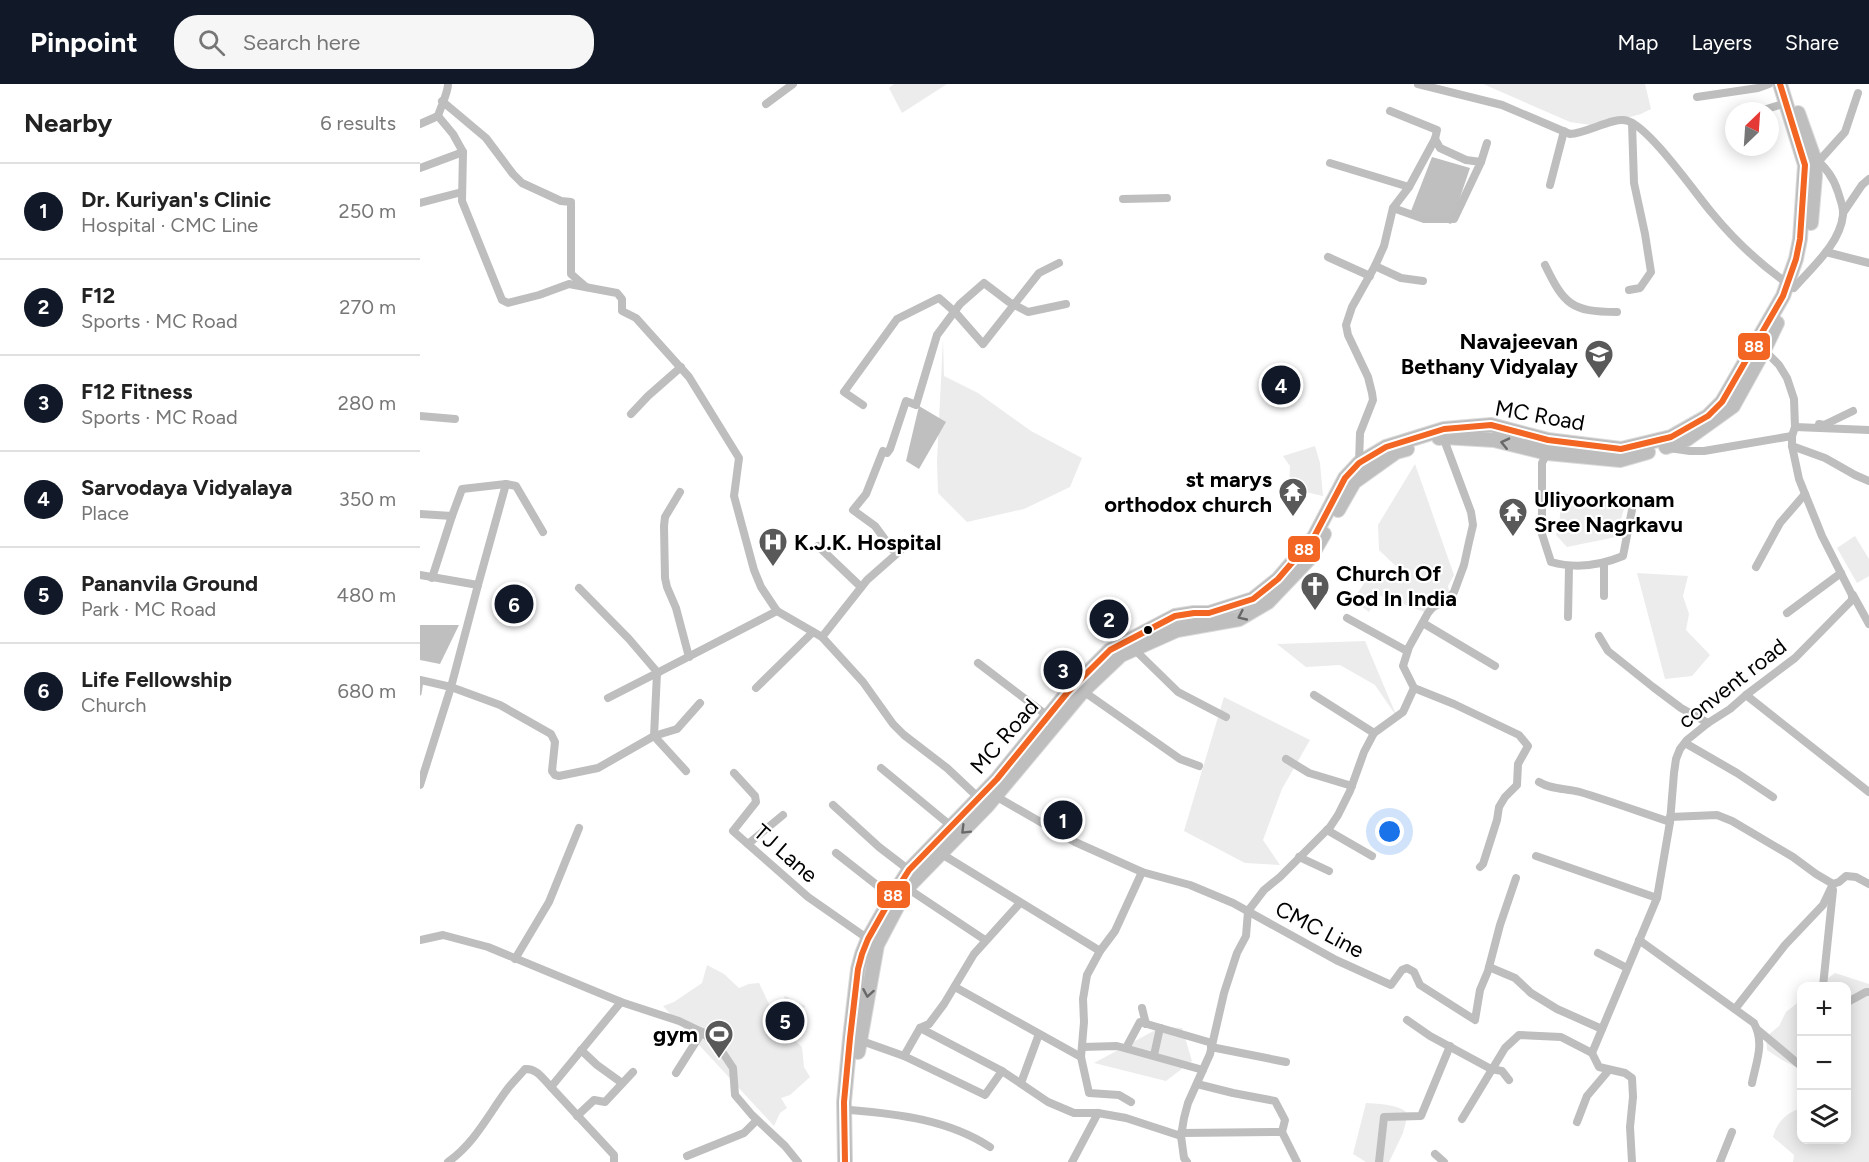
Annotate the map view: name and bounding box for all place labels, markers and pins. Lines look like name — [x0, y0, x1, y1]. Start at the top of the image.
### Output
place label: Navajeevan Bethany Vidyalay — [1401, 328, 1578, 380]
school or university icon: Navajeevan Bethany Vidyalay — [1583, 338, 1615, 380]
pin: 4 — [1262, 362, 1300, 408]
place label: st marys orthodox church — [1104, 466, 1272, 518]
temple icon: st marys orthodox church — [1277, 476, 1309, 518]
place label: Uliyoorkonam Sree Nagrkavu — [1534, 486, 1683, 538]
temple icon: Uliyoorkonam Sree Nagrkavu — [1497, 496, 1529, 538]
hospital icon: K.J.K. Hospital — [757, 526, 789, 568]
place label: K.J.K. Hospital — [794, 529, 941, 556]
place label: Church Of God In India — [1336, 560, 1457, 612]
church icon: Church Of God In India — [1299, 570, 1331, 612]
pin: 6 — [494, 582, 533, 626]
pin: 2 — [1090, 596, 1128, 642]
unlabelled marker — [1142, 624, 1154, 636]
pin: 3 — [1044, 648, 1082, 692]
pin: 1 — [1044, 798, 1082, 842]
pin: 5 — [766, 998, 805, 1044]
sports icon: gym — [703, 1018, 735, 1060]
place label: gym — [653, 1021, 698, 1048]

